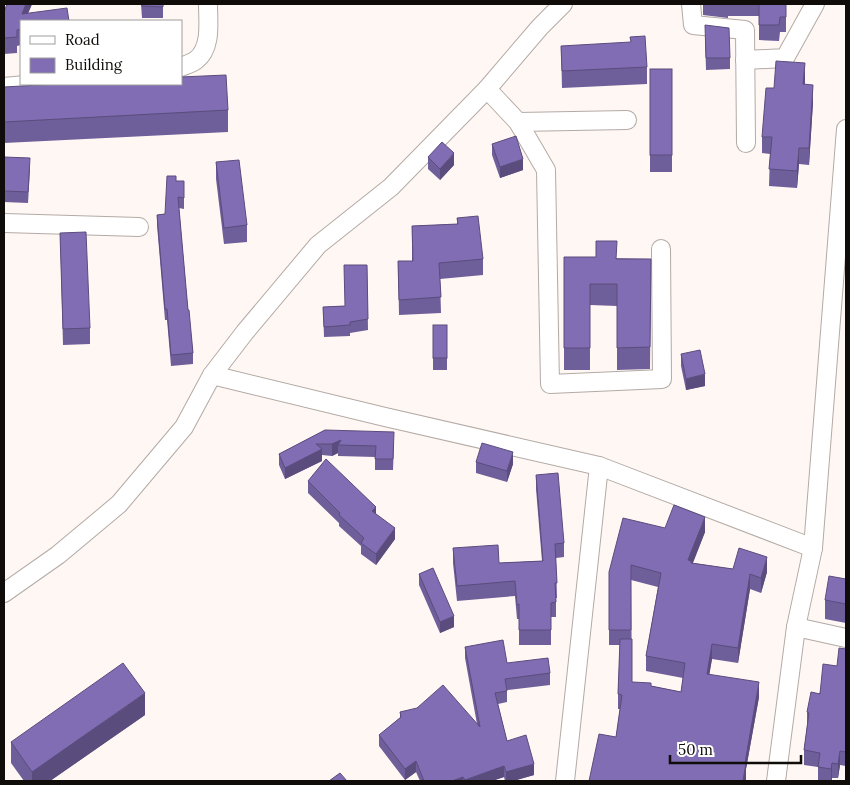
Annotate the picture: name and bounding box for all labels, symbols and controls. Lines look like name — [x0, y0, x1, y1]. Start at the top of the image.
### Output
legend — [20, 20, 182, 85]
text: Road — [65, 30, 100, 49]
text: Building — [65, 55, 123, 74]
scale bar — [670, 732, 801, 764]
text: 50 m — [678, 740, 713, 759]

